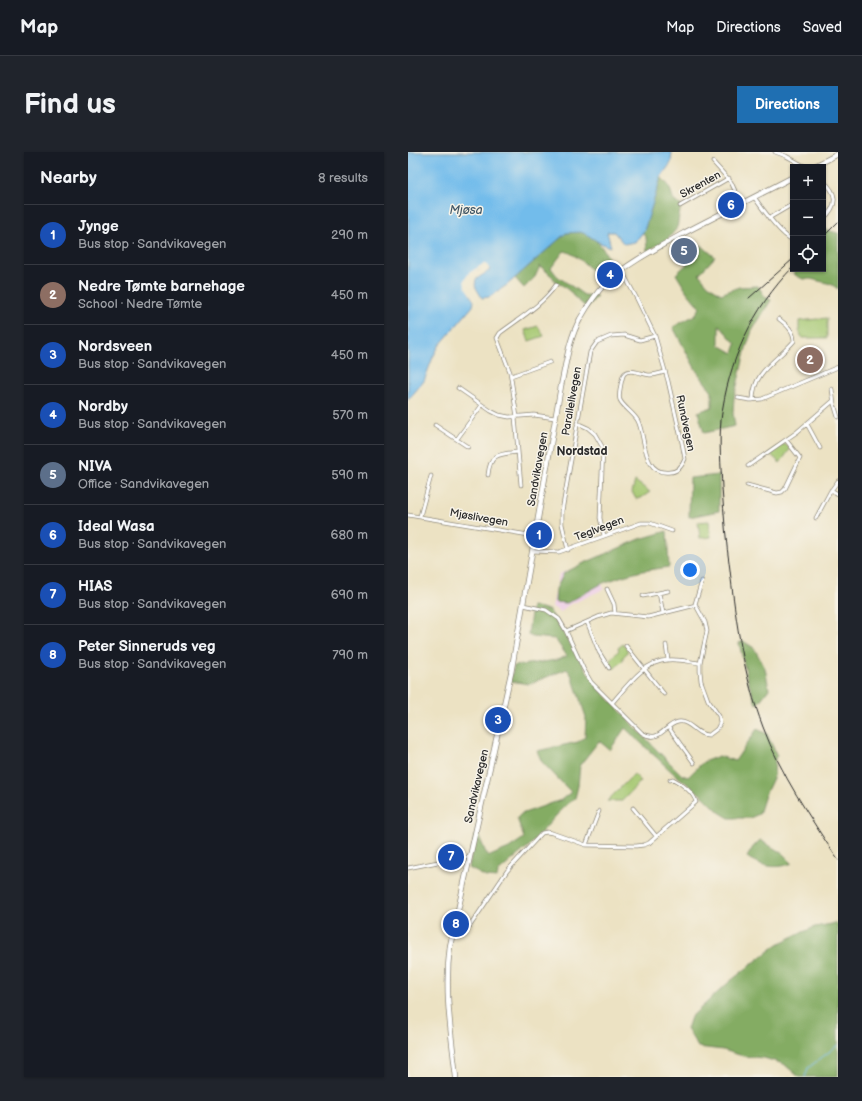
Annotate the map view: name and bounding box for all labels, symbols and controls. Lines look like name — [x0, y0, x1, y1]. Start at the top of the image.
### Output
text: Map — [20, 16, 58, 39]
text: Map — [666, 19, 694, 36]
text: Directions — [716, 19, 781, 36]
text: Saved — [803, 19, 842, 36]
button: Directions — [737, 86, 838, 123]
text: Find us — [24, 88, 116, 121]
map controls — [790, 164, 826, 272]
button: + — [790, 164, 826, 200]
text: Nearby — [40, 168, 97, 188]
street label: Skrenten — [678, 168, 723, 201]
text: 8 results — [318, 170, 368, 186]
pin: 6 — [718, 190, 744, 220]
button: − — [790, 200, 826, 236]
water label: Mjøsa — [450, 203, 483, 218]
text: Jynge — [78, 217, 119, 236]
text: 1 — [50, 227, 56, 243]
text: 290 m — [331, 227, 368, 243]
text: Bus stop · Sandvikavegen — [78, 236, 226, 252]
pin: 5 — [671, 236, 697, 266]
button: locate — [790, 236, 826, 272]
pin: 4 — [597, 260, 623, 290]
text: Nedre Tømte barnehage — [78, 277, 245, 296]
text: 2 — [49, 287, 57, 303]
text: 450 m — [331, 287, 368, 303]
text: School · Nedre Tømte — [78, 296, 202, 312]
text: Nordsveen — [78, 337, 152, 356]
pin: 2 — [797, 345, 823, 375]
text: 3 — [49, 347, 57, 363]
text: 450 m — [331, 347, 368, 363]
text: Bus stop · Sandvikavegen — [78, 356, 226, 372]
street label: Parallellvegen — [559, 366, 584, 437]
street label: Rundvegen — [673, 394, 698, 452]
text: Nordby — [78, 397, 128, 416]
text: 4 — [49, 407, 57, 423]
text: 570 m — [332, 407, 368, 423]
text: Bus stop · Sandvikavegen — [78, 416, 226, 432]
street label: Sandvikavegen — [525, 431, 550, 507]
district label: Nordstad — [557, 444, 608, 459]
text: NIVA — [78, 457, 112, 476]
text: 5 — [49, 467, 57, 483]
text: 590 m — [331, 467, 368, 483]
text: Office · Sandvikavegen — [78, 476, 209, 492]
street label: Mjøslivegen — [449, 506, 509, 529]
street label: Teglvegen — [573, 513, 626, 544]
text: Ideal Wasa — [78, 517, 155, 536]
pin: 1 — [526, 520, 552, 550]
text: 6 — [49, 527, 57, 543]
text: 680 m — [331, 527, 368, 543]
text: Bus stop · Sandvikavegen — [78, 536, 226, 552]
your location — [680, 560, 700, 580]
text: HIAS — [78, 577, 112, 596]
text: 7 — [49, 587, 57, 603]
text: 690 m — [331, 587, 368, 603]
text: Bus stop · Sandvikavegen — [78, 596, 226, 612]
text: Peter Sinneruds veg — [78, 637, 216, 656]
text: 8 — [49, 647, 57, 663]
text: 790 m — [332, 647, 368, 663]
text: Bus stop · Sandvikavegen — [78, 656, 226, 672]
pin: 3 — [485, 705, 511, 735]
street label: Sandvikavegen — [462, 748, 491, 824]
pin: 7 — [438, 842, 464, 872]
pin: 8 — [443, 909, 469, 939]

